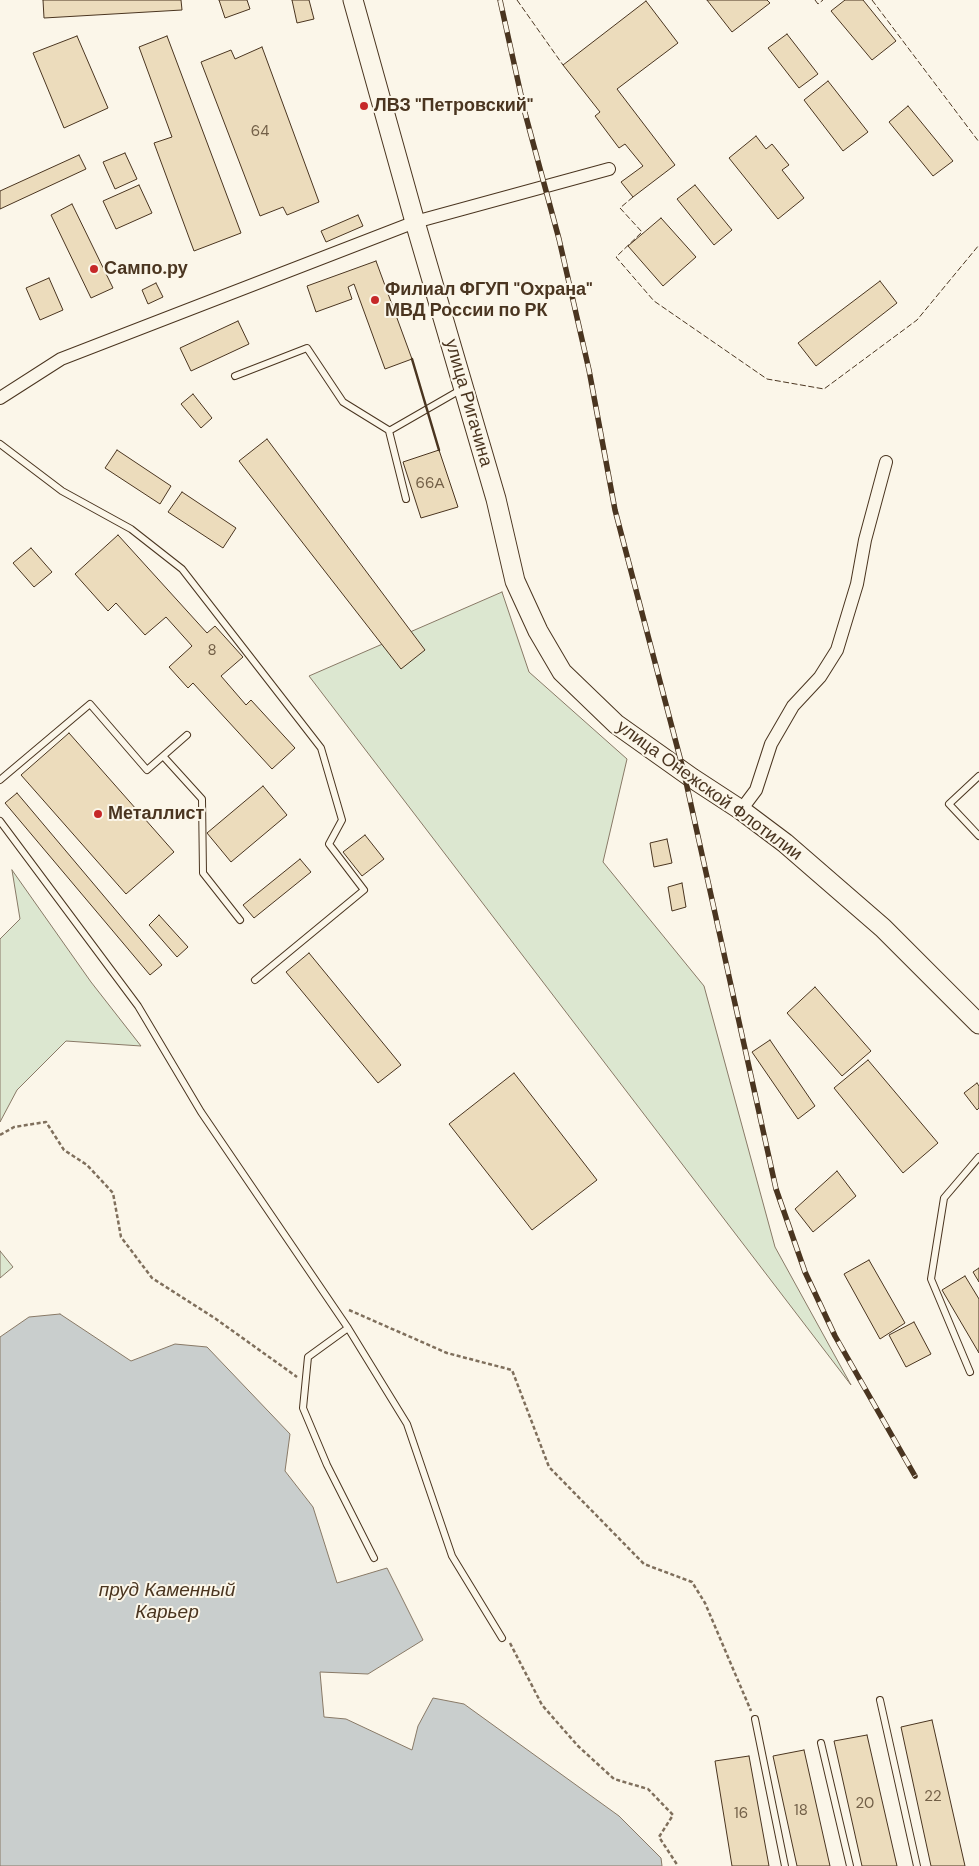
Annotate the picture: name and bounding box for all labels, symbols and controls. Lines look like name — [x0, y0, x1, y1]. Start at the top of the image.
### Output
place label: ЛВЗ "Петровский" — [374, 95, 533, 117]
marker: ЛВЗ "Петровский" — [358, 100, 370, 112]
house number: 64 — [251, 123, 269, 141]
place label: Сампо.ру — [104, 258, 188, 280]
marker: Сампо.ру — [88, 263, 100, 275]
place label: Филиал ФГУП "Охрана" МВД России по РК — [385, 279, 593, 322]
marker: Филиал ФГУП "Охрана" МВД России по РК — [369, 294, 381, 306]
street label: улица Ригачина — [439, 337, 497, 469]
house number: 66А — [416, 475, 444, 493]
house number: 8 — [207, 642, 217, 660]
street label: улица Онежской Флотилии — [612, 716, 806, 866]
place label: Металлист — [108, 803, 204, 825]
marker: Металлист — [92, 808, 104, 820]
water label: пруд Каменный Карьер — [99, 1580, 235, 1624]
house number: 22 — [924, 1788, 942, 1806]
house number: 20 — [856, 1795, 874, 1813]
house number: 18 — [794, 1802, 808, 1820]
house number: 16 — [734, 1805, 748, 1823]

